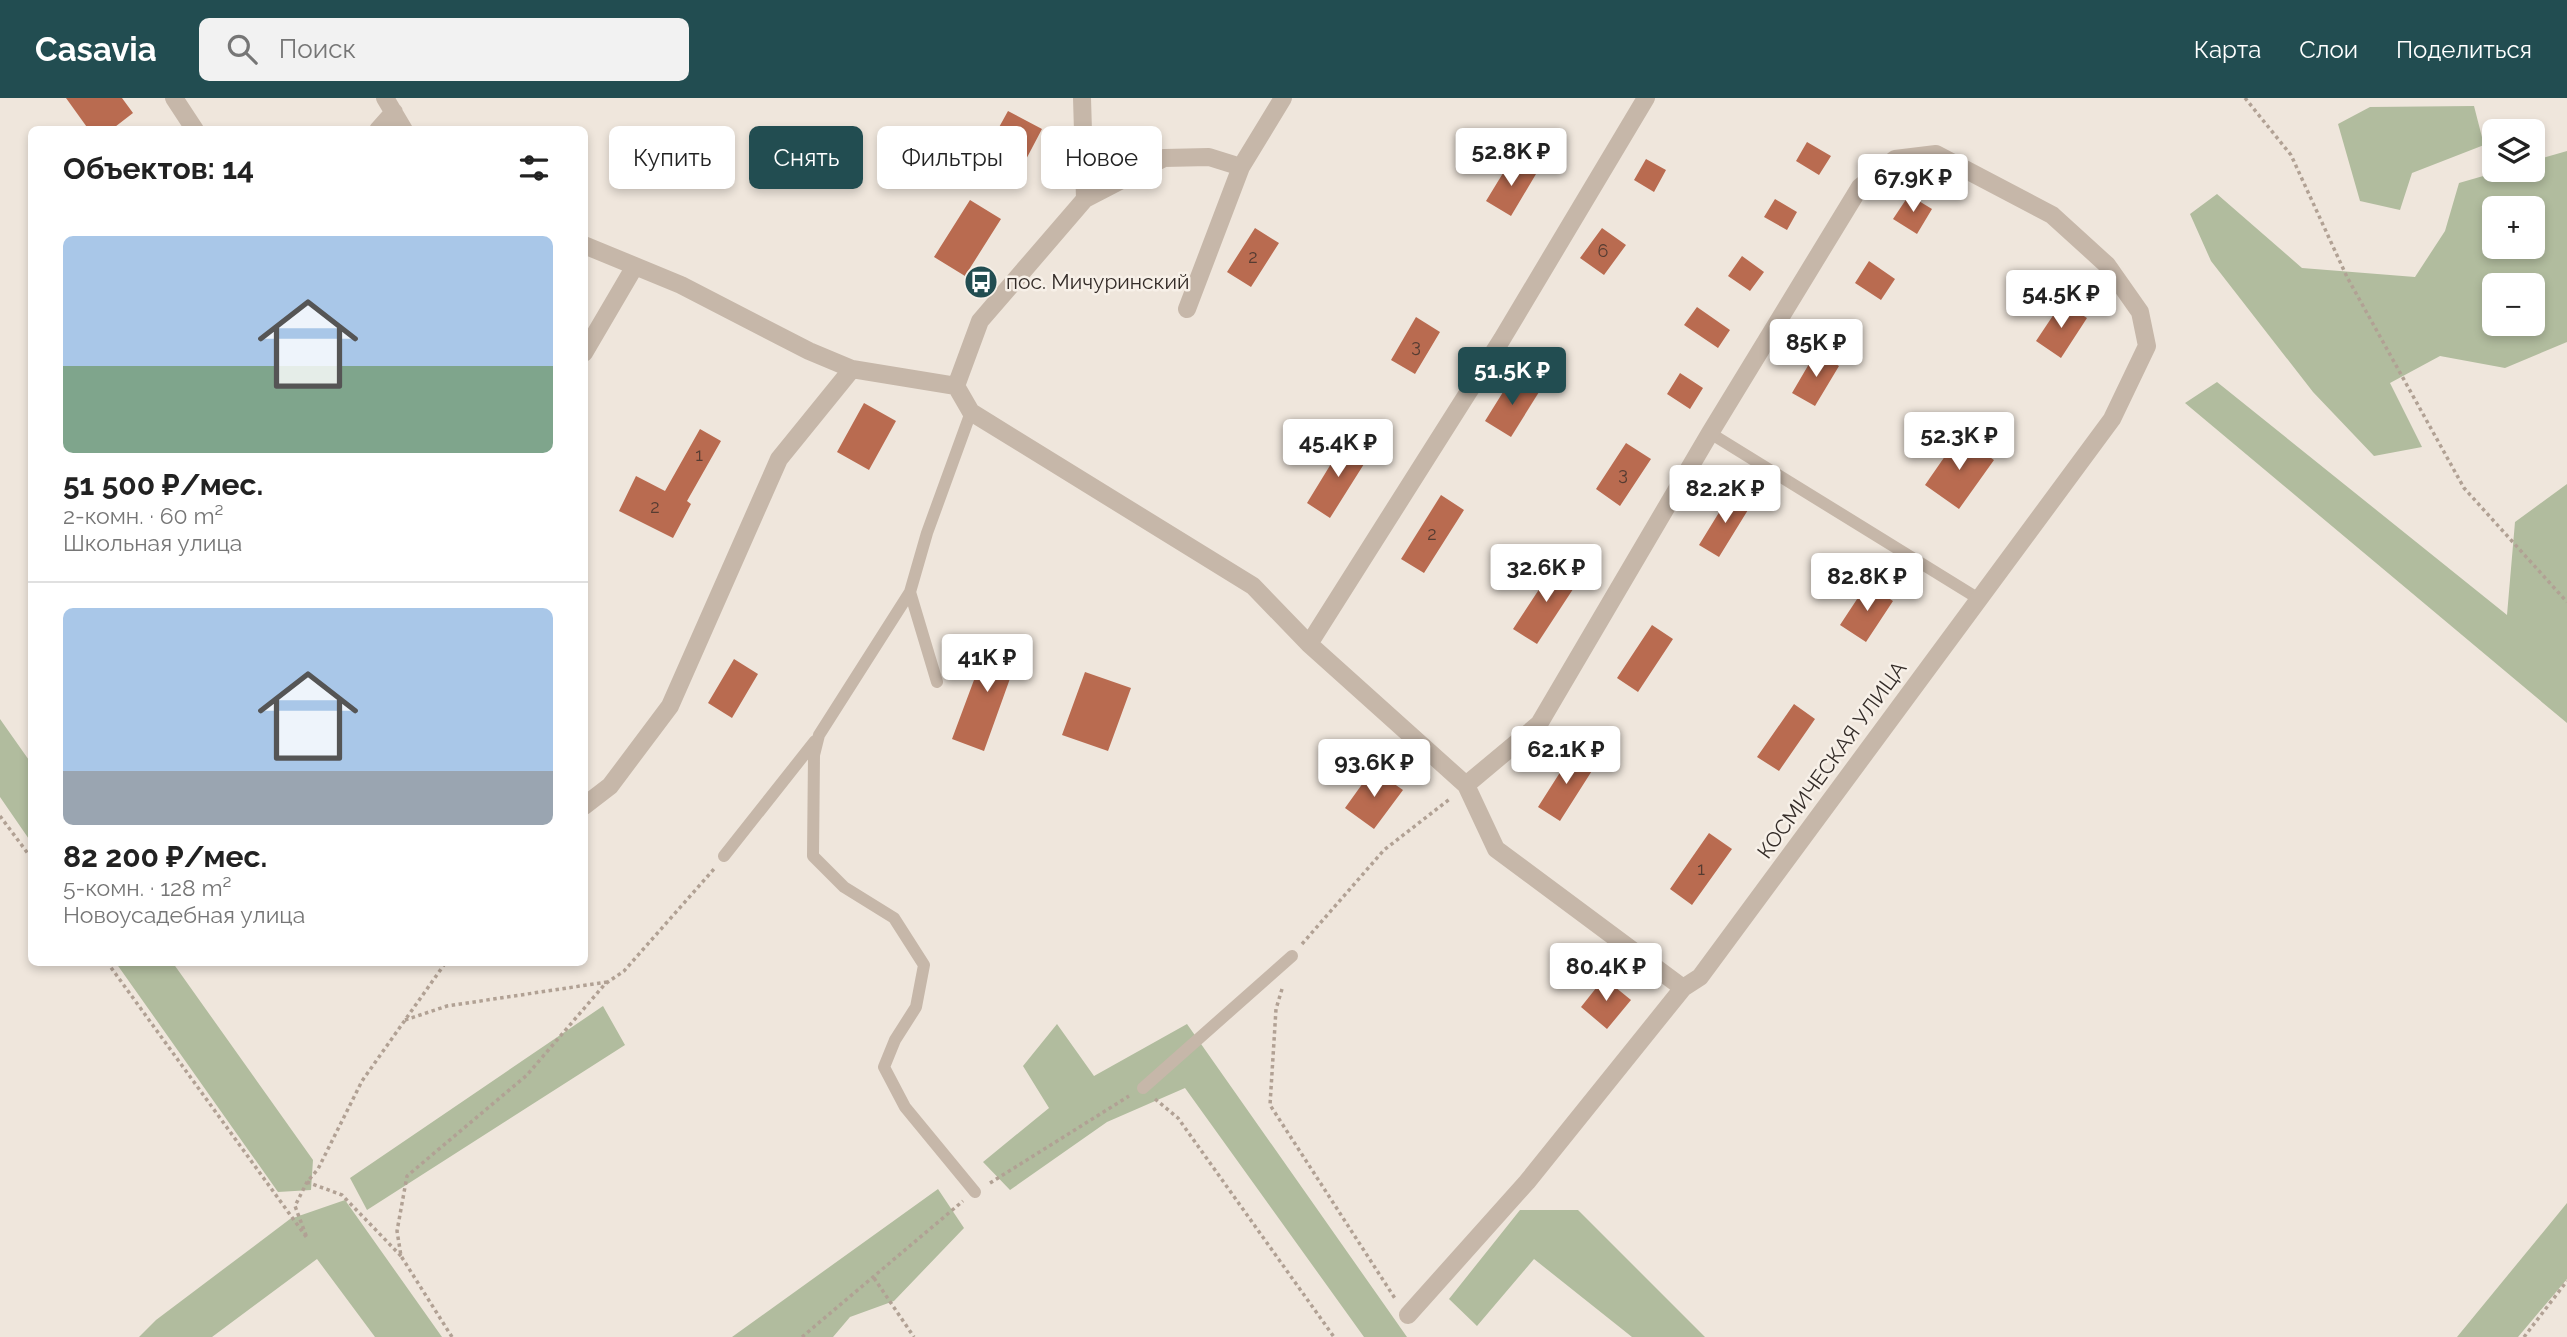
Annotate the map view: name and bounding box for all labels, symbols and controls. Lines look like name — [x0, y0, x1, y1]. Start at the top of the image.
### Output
search box — [199, 18, 689, 81]
text: Casavia — [35, 30, 157, 69]
icon: search — [223, 30, 261, 68]
text: Поиск — [279, 34, 356, 64]
text: Карта — [2194, 35, 2261, 64]
text: Слои — [2299, 35, 2358, 64]
text: Поделиться — [2396, 35, 2532, 64]
map controls — [2482, 119, 2545, 336]
button: layers — [2482, 119, 2545, 182]
chip: Купить — [609, 126, 735, 189]
chip: Снять — [749, 126, 863, 189]
chip: Фильтры — [877, 126, 1027, 189]
chip: Новое — [1041, 126, 1162, 189]
pin: 52.8K ₽ — [1446, 129, 1576, 188]
text: 52.8K ₽ — [1472, 137, 1550, 164]
icon: filters — [515, 149, 553, 187]
text: Объектов: 14 — [63, 151, 254, 186]
pin: 67.9K ₽ — [1848, 155, 1978, 214]
text: 67.9K ₽ — [1874, 163, 1952, 190]
button: + — [2482, 196, 2545, 259]
house number: 6 — [1598, 240, 1609, 261]
house number: 2 — [1248, 246, 1258, 267]
bus stop icon: пос. Мичуринский — [962, 263, 1000, 301]
place label: пос. Мичуринский — [1006, 269, 1189, 294]
pin: 54.5K ₽ — [1996, 271, 2126, 330]
button: − — [2482, 273, 2545, 336]
text: 54.5K ₽ — [2022, 279, 2100, 306]
icon: home — [245, 281, 371, 407]
pin: 85K ₽ — [1767, 320, 1865, 379]
text: 85K ₽ — [1786, 328, 1846, 355]
house number: 3 — [1411, 335, 1421, 356]
pin: 51.5K ₽ — [1447, 348, 1577, 407]
text: 51.5K ₽ — [1474, 356, 1550, 383]
pin: 52.3K ₽ — [1894, 412, 2024, 472]
pin: 45.4K ₽ — [1273, 420, 1403, 479]
text: 52.3K ₽ — [1920, 421, 1998, 448]
text: 45.4K ₽ — [1299, 428, 1377, 455]
house number: 1 — [695, 444, 703, 465]
house number: 3 — [1618, 463, 1628, 484]
pin: 82.2K ₽ — [1660, 466, 1790, 525]
text: 51 500 ₽/мес. — [63, 467, 263, 502]
text: 82.2K ₽ — [1685, 474, 1765, 501]
house number: 2 — [650, 496, 660, 517]
text: 2-комн. · 60 m² — [63, 502, 224, 529]
house number: 2 — [1427, 523, 1437, 544]
text: Школьная улица — [63, 529, 242, 556]
pin: 32.6K ₽ — [1481, 545, 1611, 604]
text: 32.6K ₽ — [1507, 553, 1585, 580]
pin: 82.8K ₽ — [1802, 554, 1932, 613]
text: 82.8K ₽ — [1827, 562, 1907, 589]
pin: 41K ₽ — [938, 634, 1036, 694]
text: 41K ₽ — [958, 643, 1016, 670]
icon: home — [245, 653, 371, 779]
street label: КОСМИЧЕСКАЯ УЛИЦА — [1752, 656, 1911, 863]
pin: 62.1K ₽ — [1501, 726, 1631, 786]
text: 62.1K ₽ — [1527, 735, 1605, 762]
pin: 93.6K ₽ — [1309, 740, 1439, 799]
text: 93.6K ₽ — [1334, 748, 1414, 775]
text: 82 200 ₽/мес. — [63, 839, 267, 874]
house number: 1 — [1697, 858, 1705, 879]
text: 5-комн. · 128 m² — [63, 874, 232, 901]
text: Новоусадебная улица — [63, 901, 305, 928]
pin: 80.4K ₽ — [1541, 944, 1671, 1003]
text: 80.4K ₽ — [1566, 952, 1646, 979]

